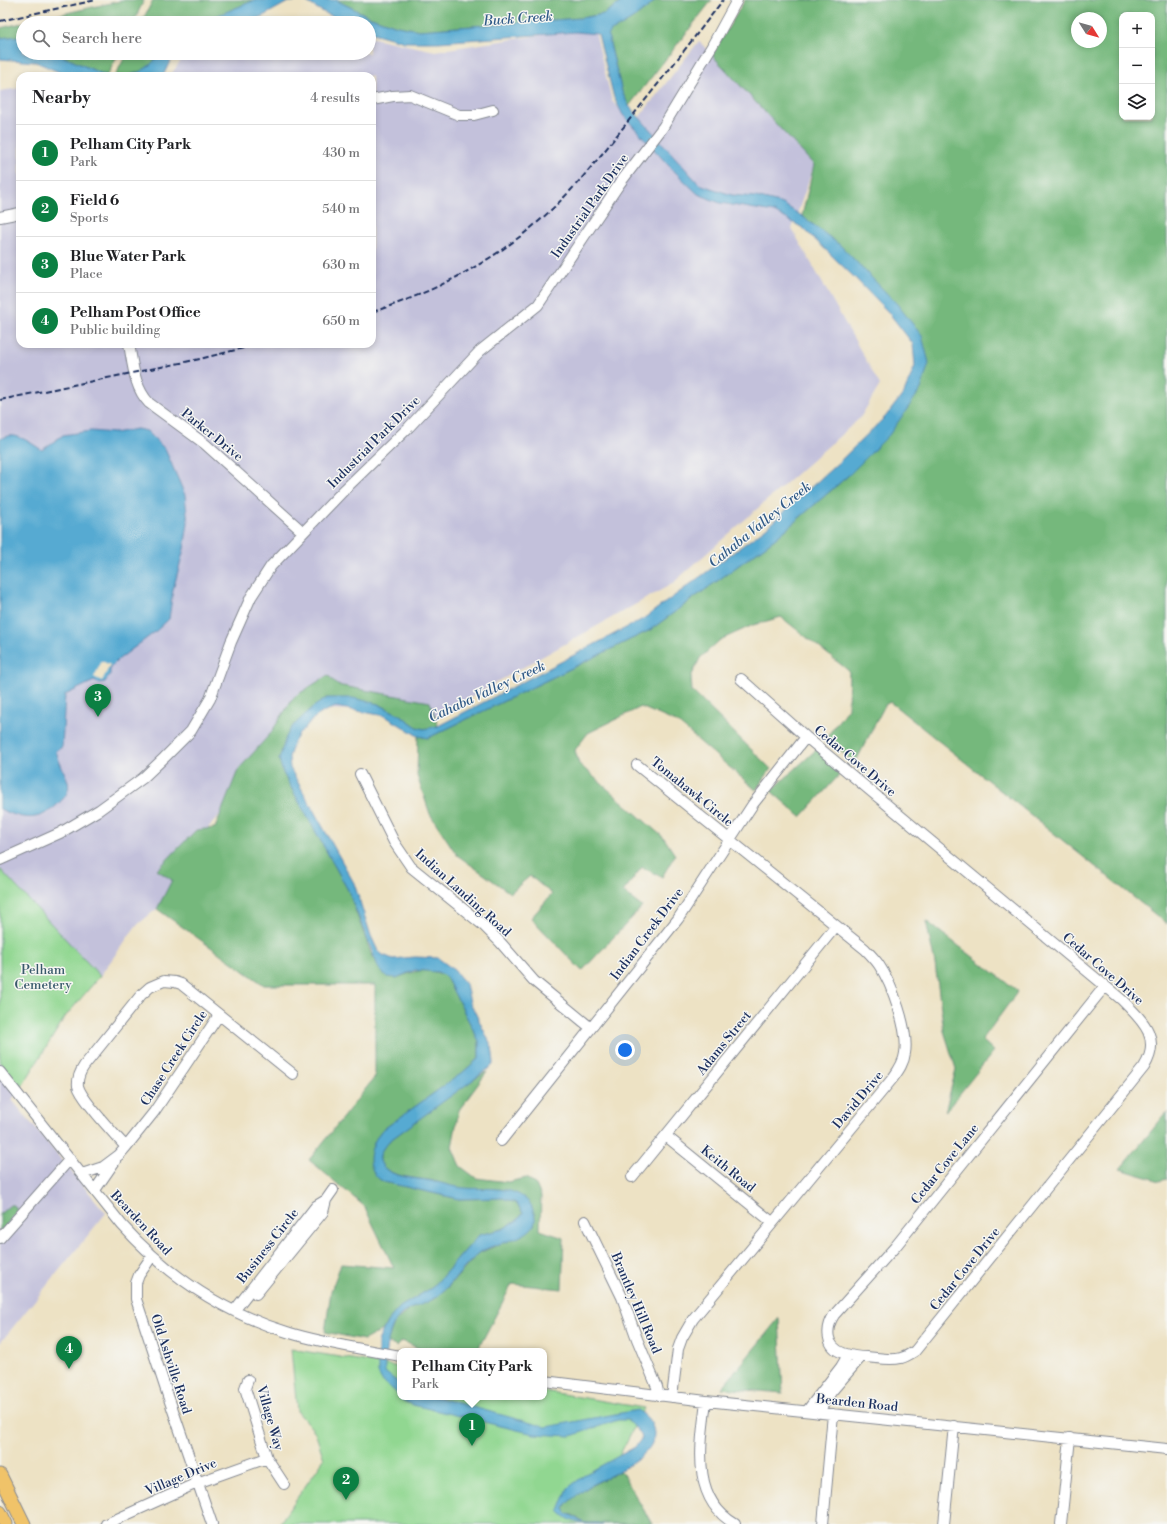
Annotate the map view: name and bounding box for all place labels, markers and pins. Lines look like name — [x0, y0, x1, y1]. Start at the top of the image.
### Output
pin: 3 — [85, 684, 111, 717]
pin: 4 — [56, 1336, 82, 1369]
pin: 1 — [459, 1413, 485, 1446]
pin: 2 — [333, 1467, 359, 1500]

